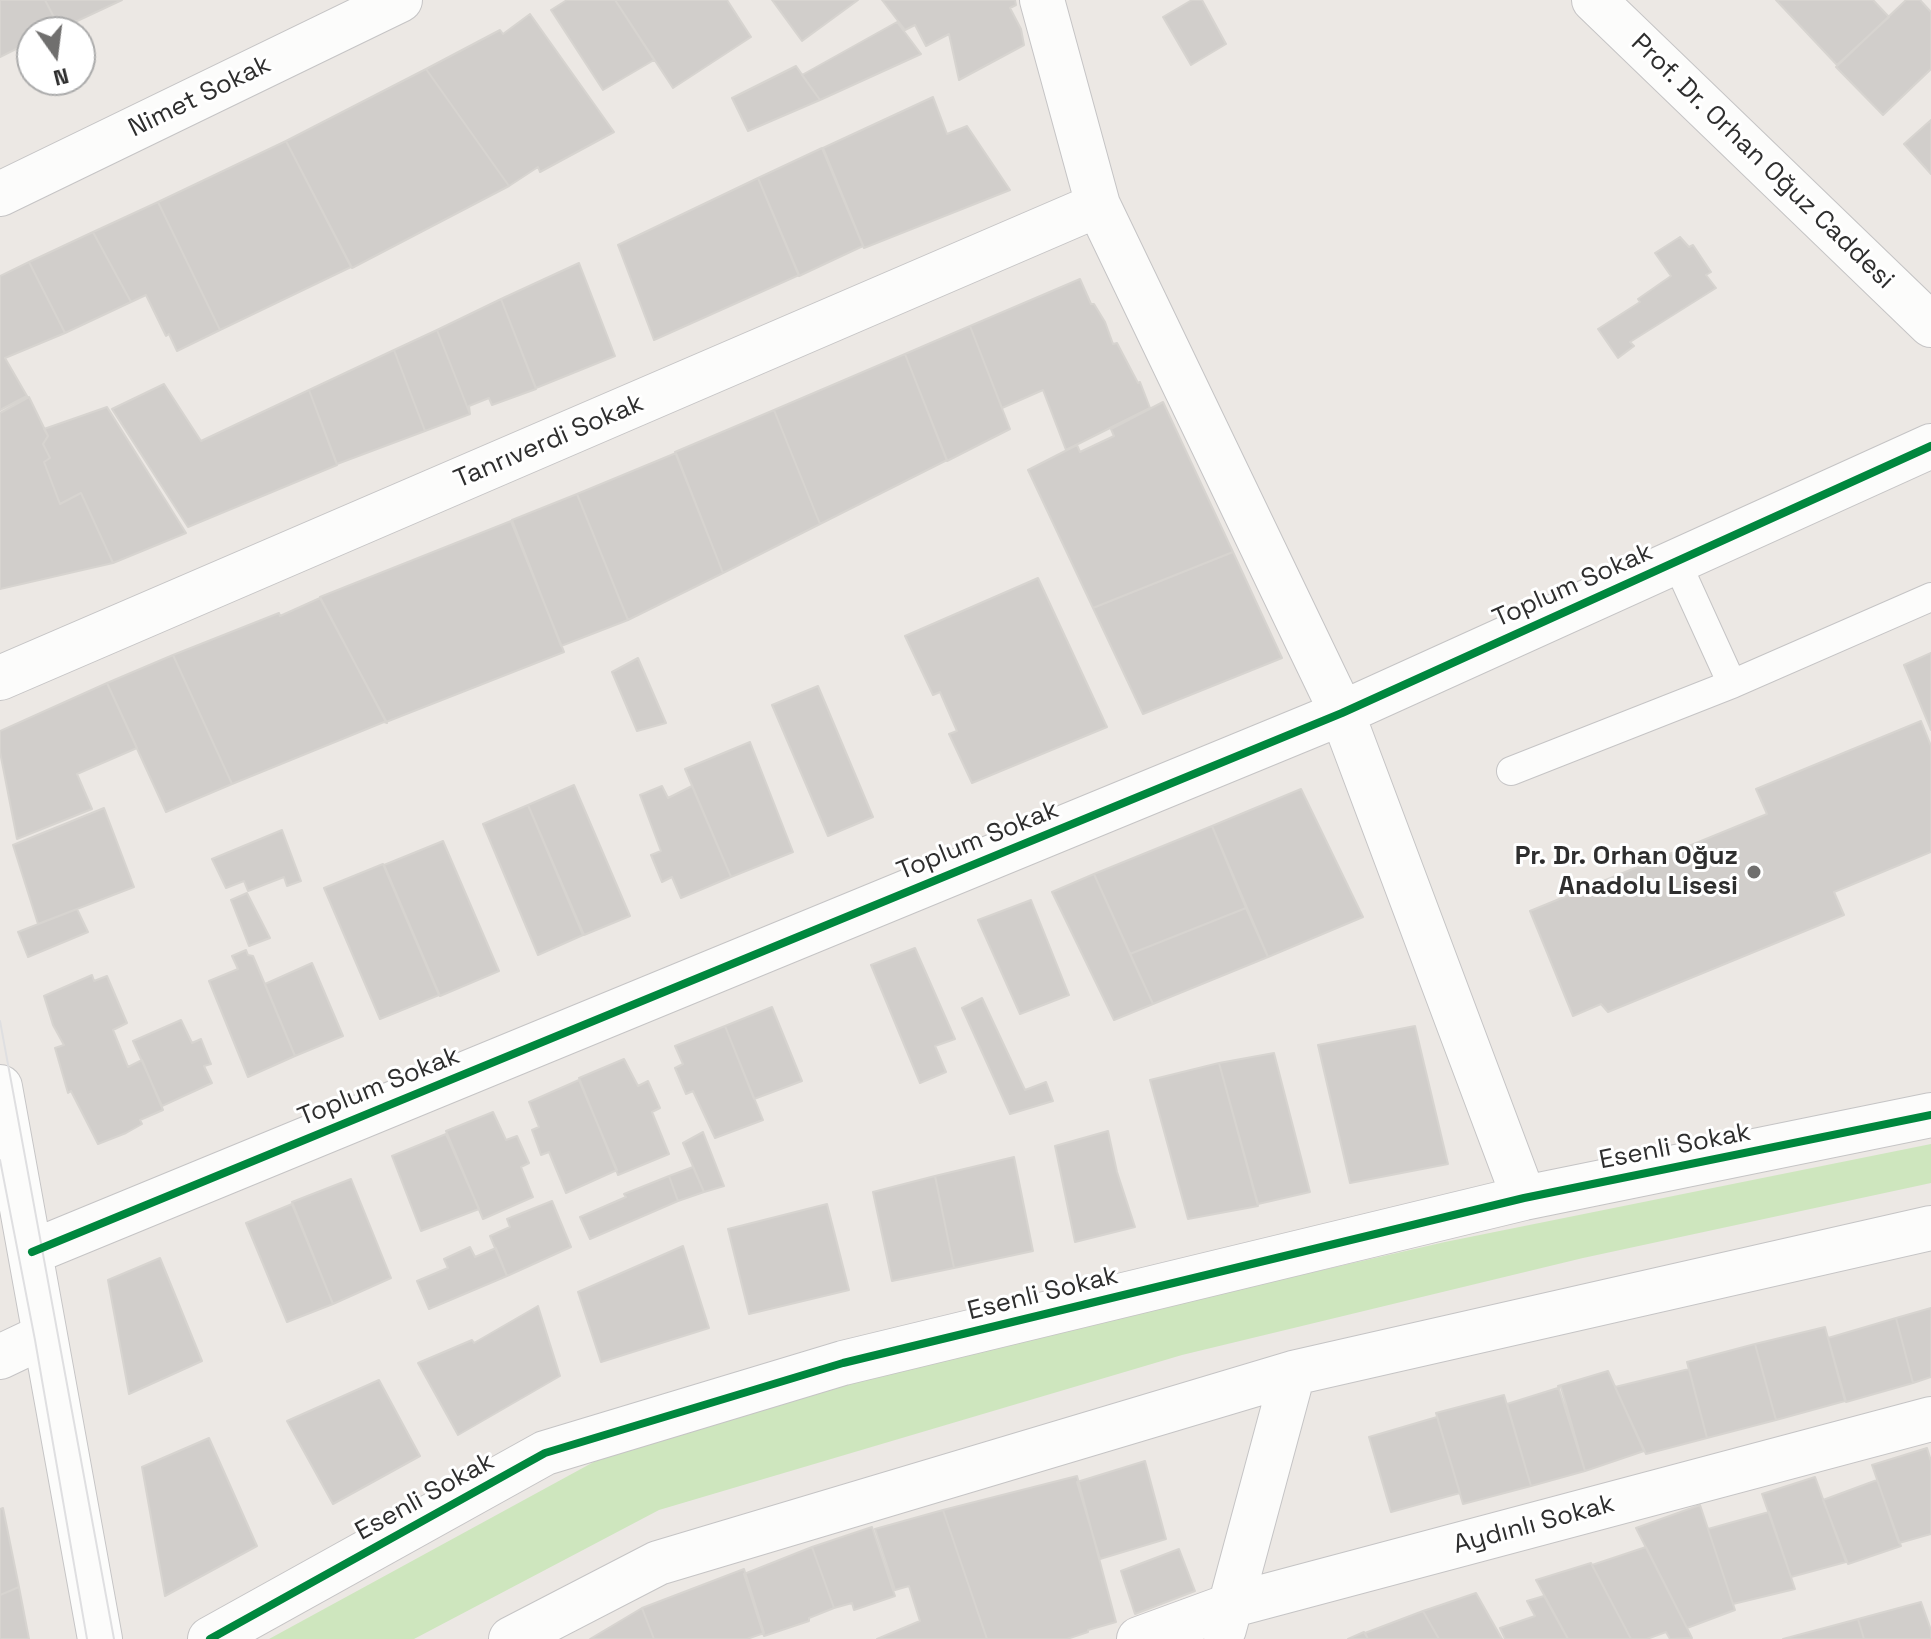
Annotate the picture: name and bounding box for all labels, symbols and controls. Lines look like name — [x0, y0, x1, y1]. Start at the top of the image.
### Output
north arrow — [16, 16, 96, 96]
street label: Prof. Dr. Orhan Oğuz Caddesi — [1624, 28, 1900, 296]
street label: Nimet Sokak — [124, 49, 276, 145]
text: N — [51, 62, 72, 93]
street label: Tanrıverdi Sokak — [450, 388, 648, 496]
street label: Toplum Sokak — [1488, 537, 1658, 635]
street label: Toplum Sokak — [893, 794, 1063, 888]
place label: Pr. Dr. Orhan Oğuz Anadolu Lisesi — [1515, 841, 1738, 902]
marker: Pr. Dr. Orhan Oğuz Anadolu Lisesi — [1745, 863, 1763, 881]
street label: Toplum Sokak — [294, 1040, 464, 1134]
street label: Esenli Sokak — [1597, 1117, 1753, 1177]
street label: Esenli Sokak — [965, 1260, 1121, 1328]
street label: Esenli Sokak — [350, 1446, 500, 1548]
street label: Aydınlı Sokak — [1450, 1489, 1618, 1561]

